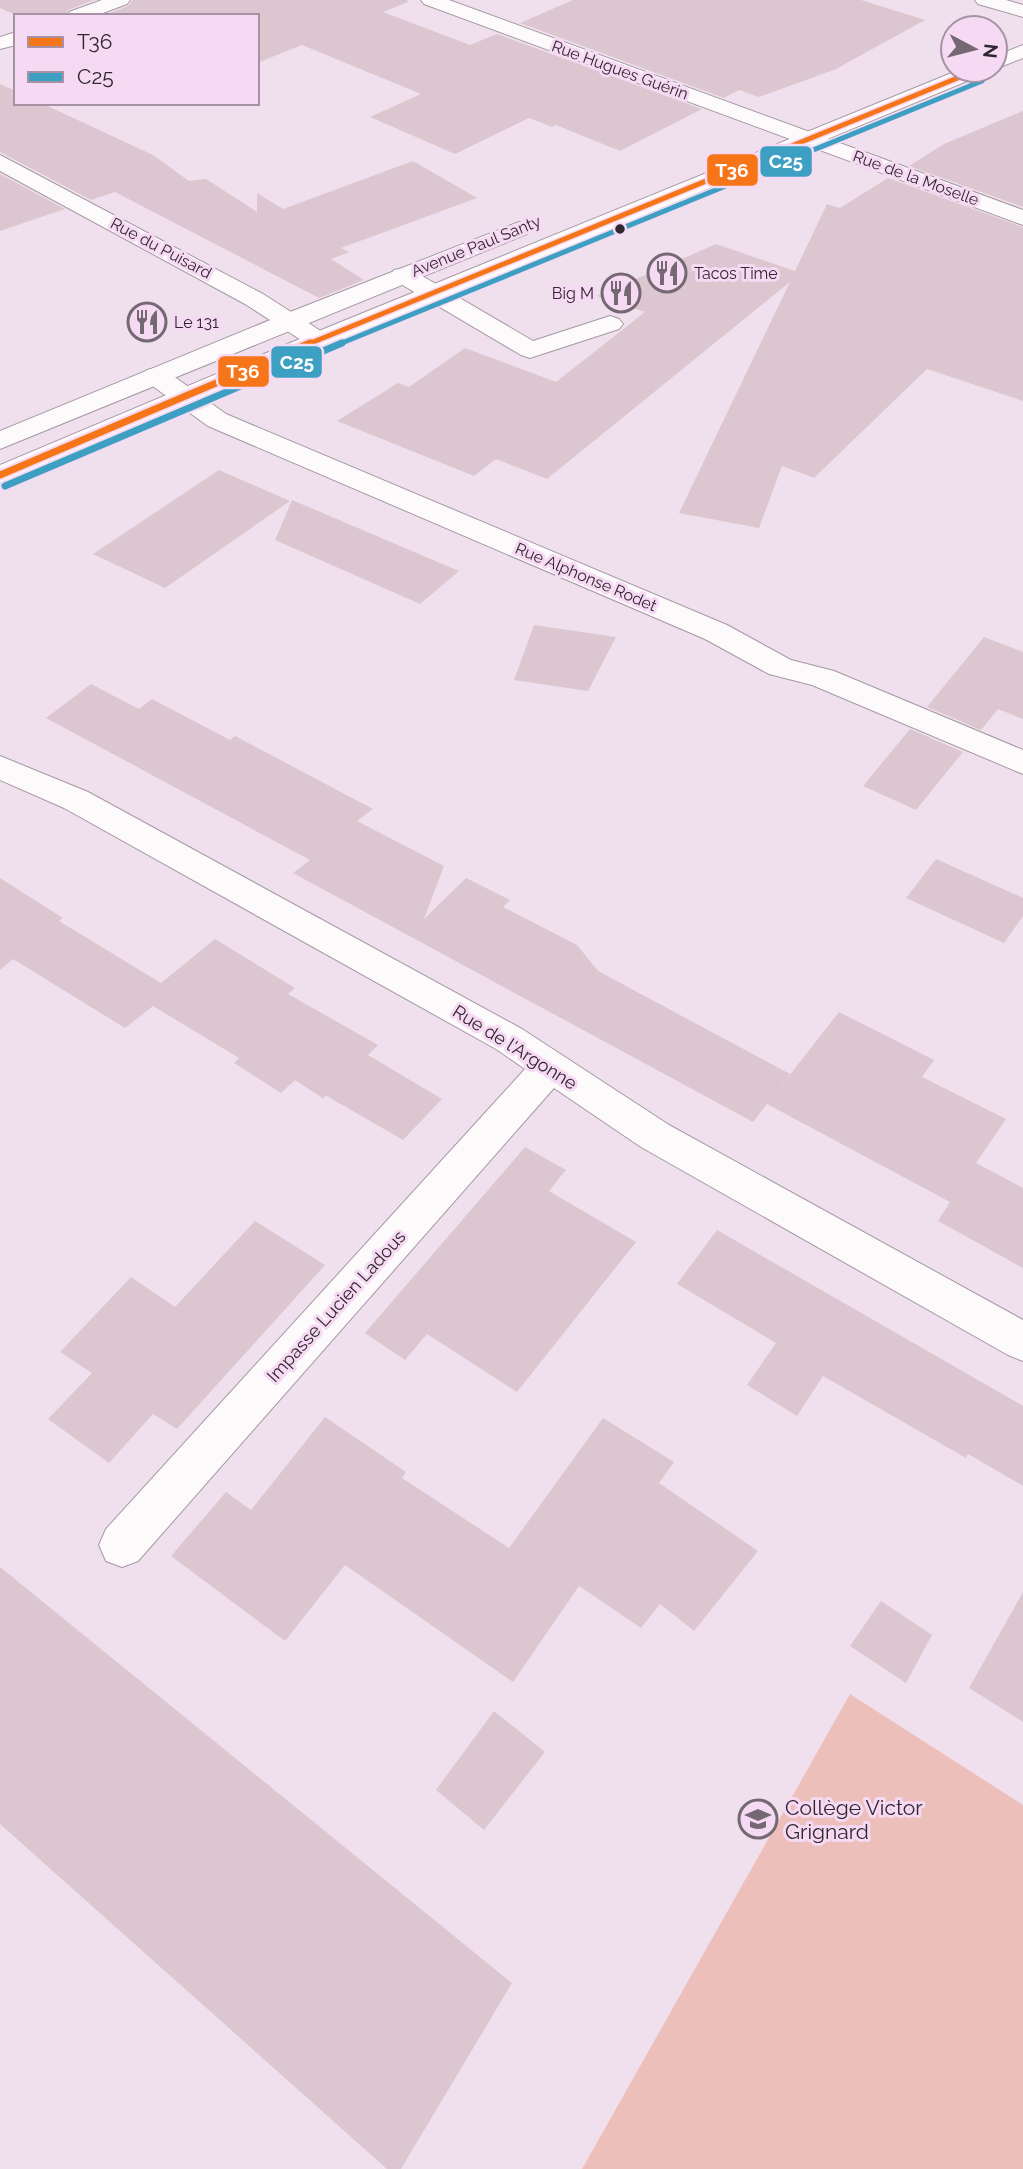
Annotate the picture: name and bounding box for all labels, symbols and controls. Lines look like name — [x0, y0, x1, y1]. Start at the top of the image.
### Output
legend — [14, 14, 259, 105]
north arrow — [939, 14, 1009, 84]
text: T36 — [77, 29, 112, 54]
street label: Rue Hugues Guérin — [549, 36, 691, 104]
text: N — [979, 43, 1003, 60]
text: C25 — [77, 64, 114, 89]
line badge: C25 — [759, 145, 813, 178]
street label: Rue de la Moselle — [850, 146, 982, 210]
text: C25 — [769, 150, 803, 172]
line badge: T36 — [706, 153, 759, 187]
text: T36 — [715, 159, 749, 181]
street label: Avenue Paul Santy — [408, 211, 544, 281]
street label: Rue du Puisard — [107, 213, 215, 283]
unlabelled marker — [613, 222, 627, 236]
restaurant icon: Tacos Time — [646, 252, 688, 294]
place label: Tacos Time — [694, 264, 778, 283]
restaurant icon: Big M — [600, 272, 642, 314]
place label: Big M — [552, 284, 594, 303]
restaurant icon: Le 131 — [126, 301, 168, 343]
place label: Le 131 — [174, 313, 219, 332]
line badge: C25 — [270, 345, 323, 379]
text: C25 — [280, 351, 314, 373]
line badge: T36 — [217, 355, 270, 388]
text: T36 — [226, 360, 260, 382]
street label: Rue Alphonse Rodet — [513, 539, 660, 616]
street label: Rue de l'Argonne — [449, 1000, 581, 1094]
street label: Impasse Lucien Ladous — [262, 1226, 410, 1386]
place label: Collège Victor Grignard — [785, 1795, 923, 1844]
school or university icon: Collège Victor Grignard — [737, 1798, 779, 1840]

